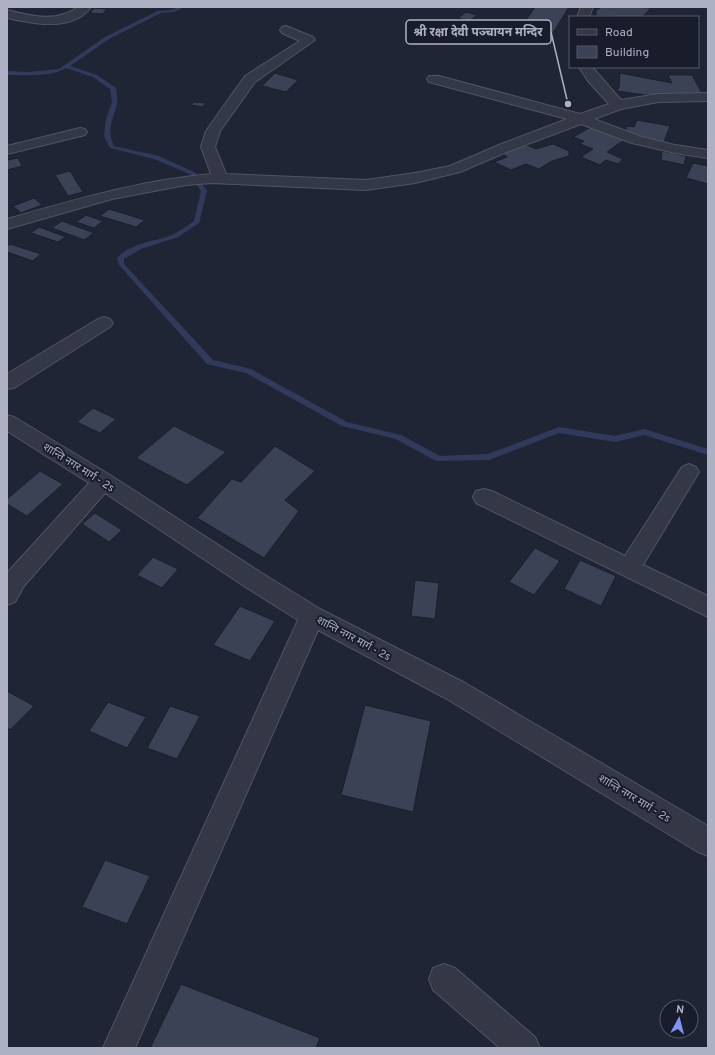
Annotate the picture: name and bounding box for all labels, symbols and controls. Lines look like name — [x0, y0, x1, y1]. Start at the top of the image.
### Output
legend — [569, 16, 699, 68]
callout: श्री रक्षा देवी पञ्चायन मन्दिर — [406, 20, 551, 44]
text: श्री रक्षा देवी पञ्चायन मन्दिर — [414, 24, 543, 41]
text: Road — [605, 25, 633, 41]
text: Building — [605, 45, 649, 61]
street label: शान्ति नगर मार्ग - 2s — [40, 440, 117, 495]
street label: शान्ति नगर मार्ग - 2s — [314, 613, 393, 664]
street label: शान्ति नगर मार्ग - 2s — [596, 772, 673, 826]
north arrow — [659, 999, 699, 1039]
text: N — [675, 1003, 685, 1017]

